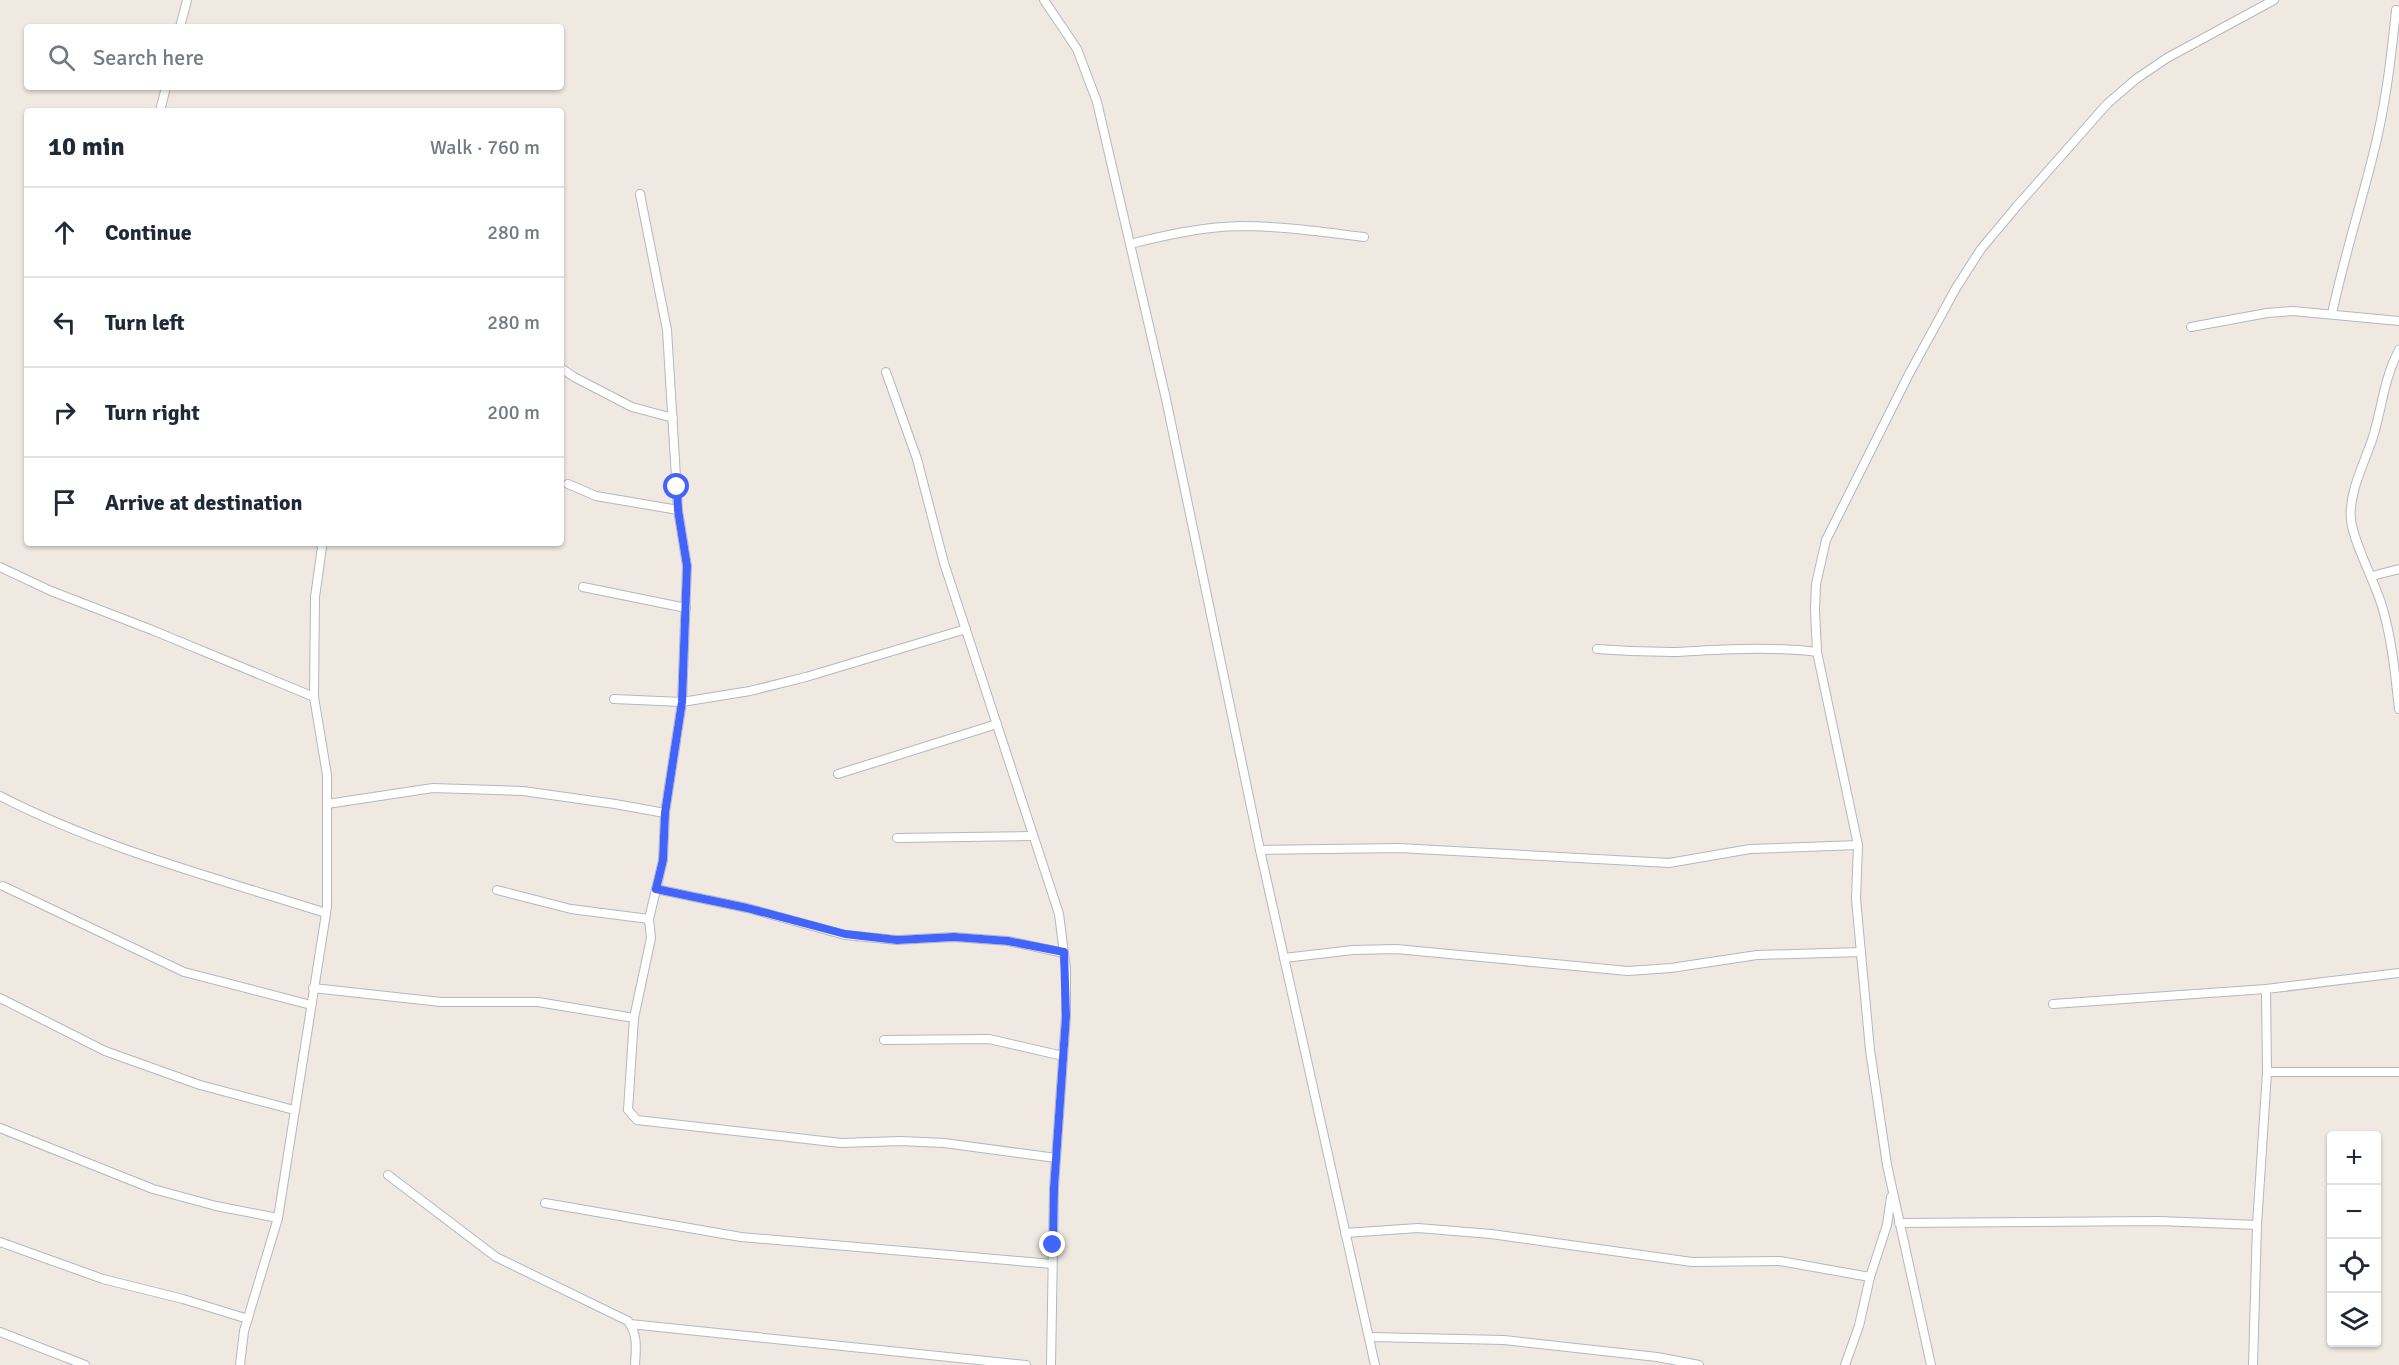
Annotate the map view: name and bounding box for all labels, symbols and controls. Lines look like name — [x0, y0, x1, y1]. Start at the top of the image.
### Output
search box — [24, 24, 564, 90]
icon: search — [45, 41, 78, 74]
text: Search here — [93, 44, 204, 71]
text: 10 min — [48, 131, 125, 163]
text: Walk · 760 m — [430, 135, 540, 160]
icon: ahead — [48, 216, 81, 249]
text: Continue — [105, 219, 192, 246]
text: 280 m — [487, 220, 540, 245]
icon: left — [48, 306, 81, 339]
text: Turn left — [105, 309, 185, 336]
text: 280 m — [487, 310, 540, 335]
icon: right — [48, 396, 81, 429]
text: Turn right — [105, 399, 200, 426]
text: 200 m — [487, 400, 540, 425]
route start — [663, 473, 689, 499]
icon: arrive — [48, 486, 81, 519]
text: Arrive at destination — [105, 489, 302, 516]
map controls — [2327, 1131, 2381, 1347]
button: + — [2327, 1131, 2381, 1185]
button: − — [2327, 1185, 2381, 1239]
route end — [1039, 1231, 1065, 1257]
button: locate — [2327, 1239, 2381, 1293]
button: layers — [2327, 1293, 2381, 1347]

